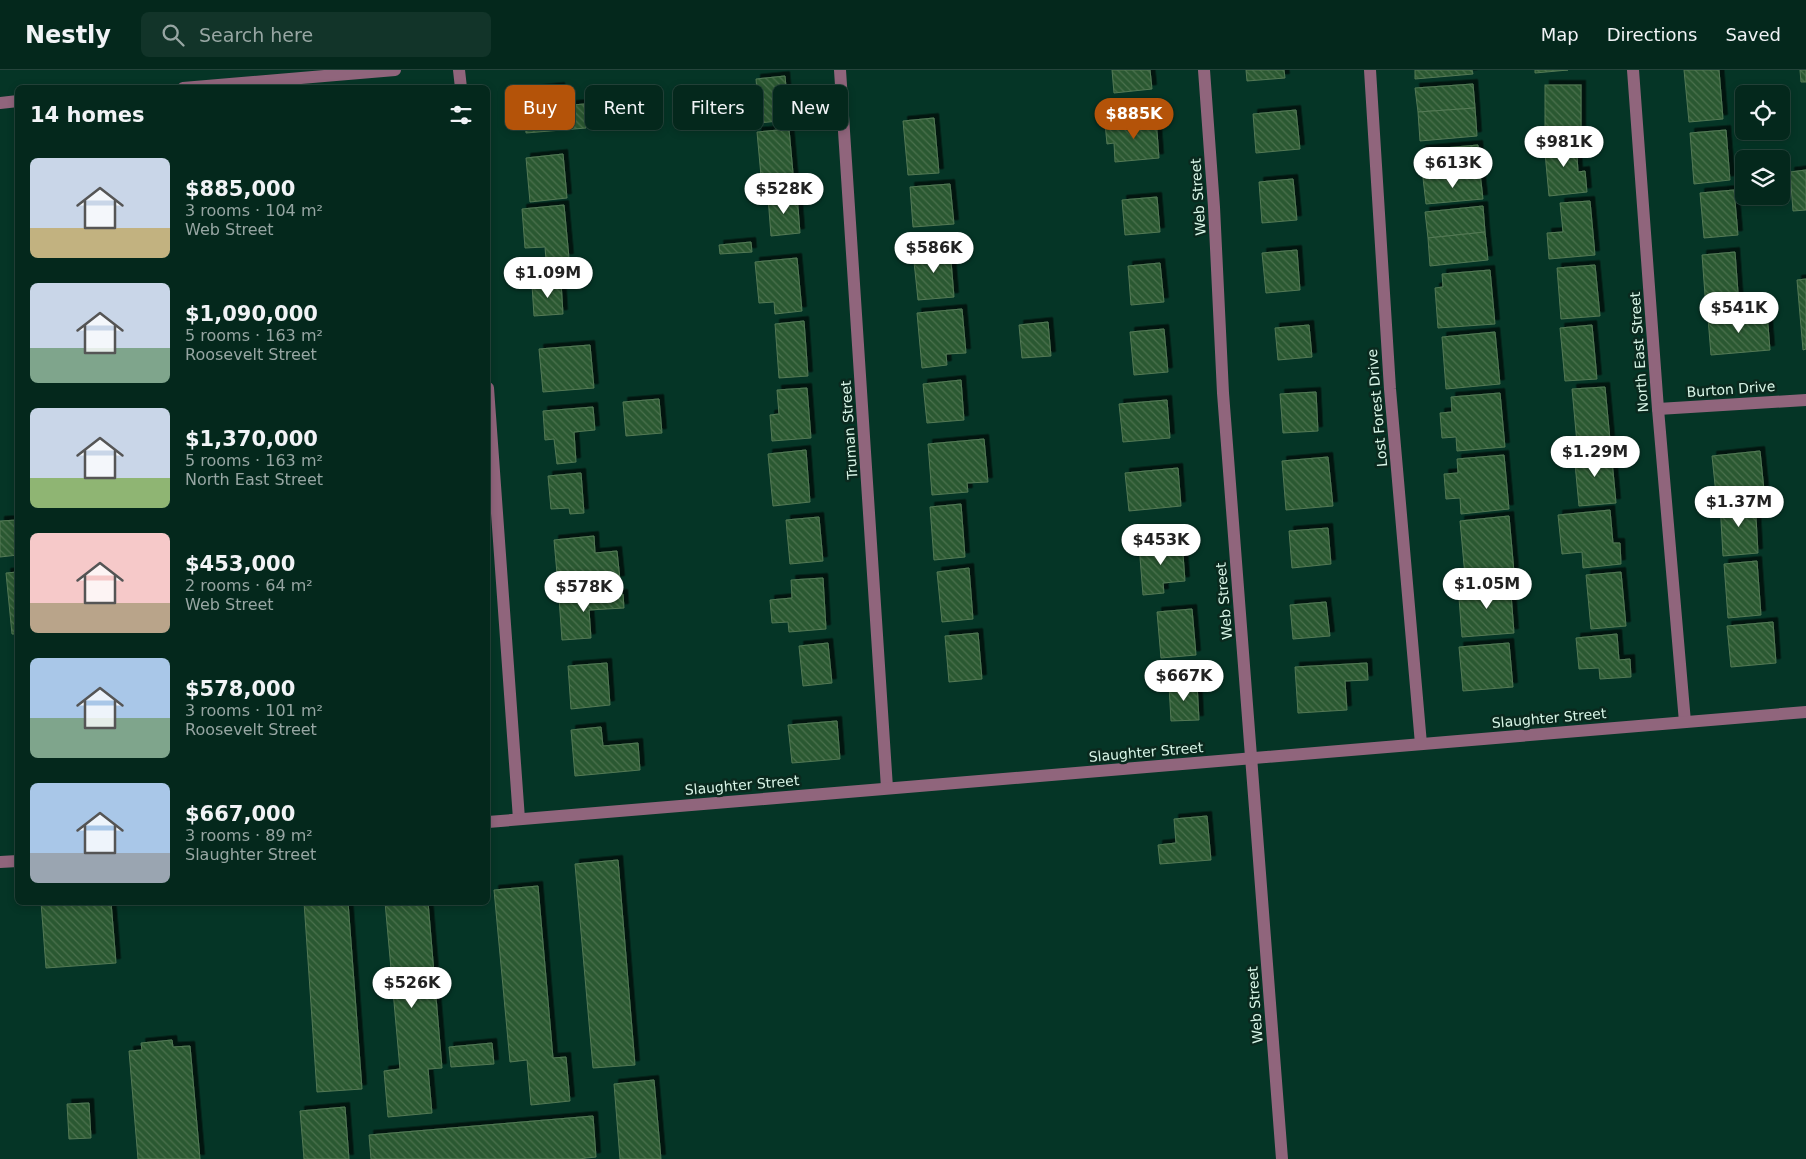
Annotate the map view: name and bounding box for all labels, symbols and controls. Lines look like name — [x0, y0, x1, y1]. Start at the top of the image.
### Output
search box — [141, 12, 491, 57]
text: Nestly — [25, 21, 111, 49]
icon: search — [159, 21, 187, 49]
text: Search here — [199, 24, 313, 46]
text: Map — [1541, 24, 1579, 45]
text: Directions — [1607, 24, 1697, 45]
text: Saved — [1725, 24, 1781, 45]
chip: Buy — [505, 85, 575, 130]
chip: Rent — [585, 85, 663, 130]
chip: Filters — [673, 85, 763, 130]
chip: New — [773, 85, 848, 130]
map controls — [1735, 85, 1790, 205]
button: locate — [1735, 85, 1790, 140]
pin: $885K — [1099, 98, 1169, 140]
icon: filters — [447, 101, 475, 129]
text: 14 homes — [30, 103, 145, 127]
text: $885K — [1106, 104, 1162, 123]
pin: $981K — [1529, 126, 1599, 168]
text: $981K — [1536, 132, 1592, 151]
pin: $613K — [1418, 146, 1488, 189]
button: layers — [1735, 150, 1790, 205]
text: $613K — [1425, 153, 1481, 172]
street label: Web Street — [1187, 157, 1209, 236]
pin: $528K — [749, 172, 819, 215]
text: $885,000 — [185, 177, 295, 201]
icon: home — [70, 178, 130, 238]
text: $528K — [756, 179, 812, 198]
text: 3 rooms · 104 m² — [185, 201, 323, 220]
text: Web Street — [185, 220, 274, 239]
pin: $586K — [899, 232, 969, 274]
text: $586K — [906, 238, 962, 257]
pin: $1.09M — [507, 256, 589, 299]
text: $1.09M — [515, 263, 581, 282]
street label: North East Street — [1627, 291, 1651, 413]
pin: $541K — [1704, 292, 1774, 334]
text: $541K — [1711, 298, 1767, 317]
text: $1,090,000 — [185, 302, 318, 326]
icon: home — [70, 303, 130, 363]
text: 5 rooms · 163 m² — [185, 326, 323, 345]
text: Roosevelt Street — [185, 345, 317, 364]
street label: Lost Forest Drive — [1364, 348, 1390, 468]
street label: Burton Drive — [1686, 378, 1776, 400]
street label: Truman Street — [838, 379, 861, 481]
text: $1,370,000 — [185, 427, 318, 451]
icon: home — [70, 428, 130, 488]
pin: $1.29M — [1554, 436, 1636, 478]
text: $1.29M — [1562, 442, 1628, 461]
text: 5 rooms · 163 m² — [185, 451, 323, 470]
text: North East Street — [185, 470, 323, 489]
pin: $1.37M — [1698, 486, 1780, 528]
text: $1.37M — [1706, 492, 1772, 511]
pin: $453K — [1126, 524, 1196, 566]
text: $453K — [1133, 530, 1189, 549]
text: $453,000 — [185, 552, 295, 576]
icon: home — [70, 553, 130, 613]
street label: Web Street — [1213, 561, 1235, 640]
pin: $1.05M — [1446, 568, 1528, 610]
pin: $578K — [549, 570, 619, 613]
text: $1.05M — [1454, 574, 1520, 593]
text: 2 rooms · 64 m² — [185, 576, 313, 595]
text: $578K — [556, 577, 612, 596]
text: Web Street — [185, 595, 274, 614]
pin: $667K — [1149, 660, 1219, 702]
text: $667K — [1156, 666, 1212, 685]
text: $578,000 — [185, 677, 295, 701]
icon: home — [70, 678, 130, 738]
text: 3 rooms · 101 m² — [185, 701, 323, 720]
street label: Slaughter Street — [1491, 705, 1607, 731]
text: Roosevelt Street — [185, 720, 317, 739]
street label: Slaughter Street — [1088, 739, 1204, 765]
street label: Slaughter Street — [684, 772, 800, 798]
text: $667,000 — [185, 802, 295, 826]
icon: home — [70, 803, 130, 863]
text: 3 rooms · 89 m² — [185, 826, 313, 845]
text: Slaughter Street — [185, 845, 316, 864]
street label: Web Street — [1244, 965, 1266, 1044]
pin: $526K — [377, 966, 447, 1009]
text: $526K — [384, 973, 440, 992]

